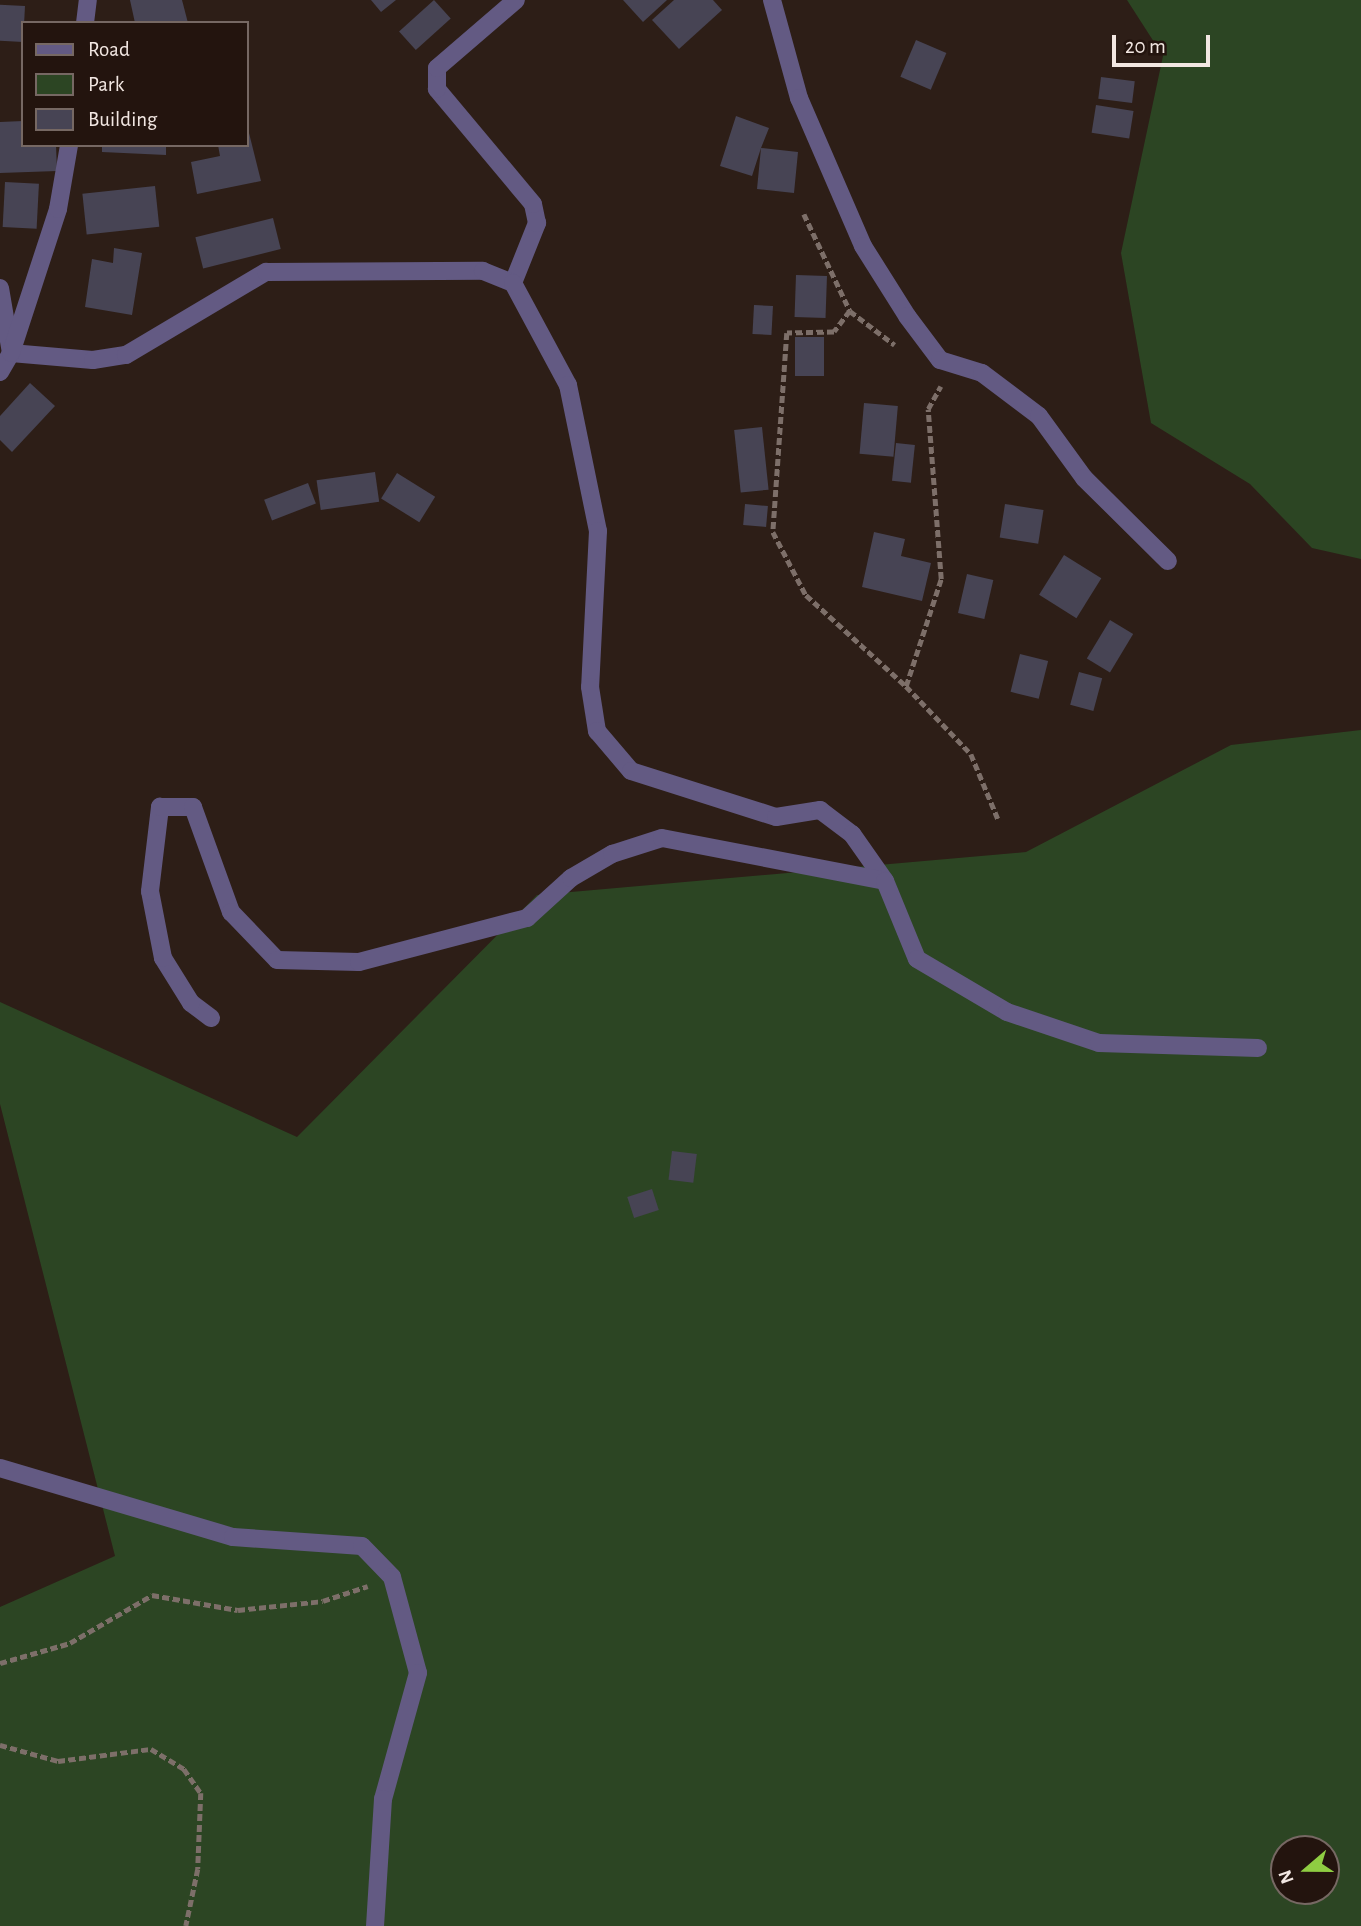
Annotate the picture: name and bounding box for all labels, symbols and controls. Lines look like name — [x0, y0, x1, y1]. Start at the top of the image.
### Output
legend — [21, 21, 248, 147]
scale bar — [1116, 21, 1214, 65]
text: 20 m — [1125, 36, 1166, 57]
text: Road — [88, 39, 130, 60]
text: Park — [88, 74, 124, 95]
text: Building — [88, 109, 157, 130]
north arrow — [1270, 1835, 1340, 1905]
text: N — [1275, 1867, 1298, 1886]

